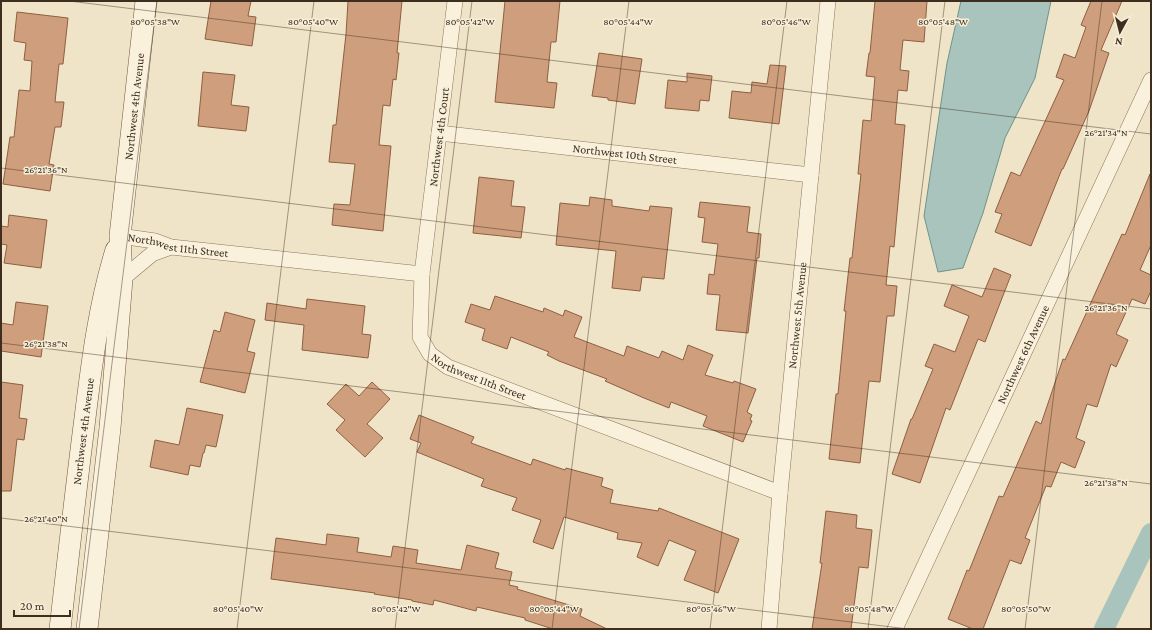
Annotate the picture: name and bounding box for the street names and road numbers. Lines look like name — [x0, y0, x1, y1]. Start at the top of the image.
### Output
street label: Northwest 4th Avenue — [121, 52, 147, 161]
street label: Northwest 4th Court — [426, 86, 452, 187]
street label: Northwest 10th Street — [572, 141, 679, 167]
street label: Northwest 11th Street — [127, 230, 230, 260]
street label: Northwest 5th Avenue — [785, 261, 810, 369]
street label: Northwest 6th Avenue — [994, 303, 1052, 406]
street label: Northwest 11th Street — [428, 350, 529, 403]
street label: Northwest 4th Avenue — [70, 377, 97, 486]

